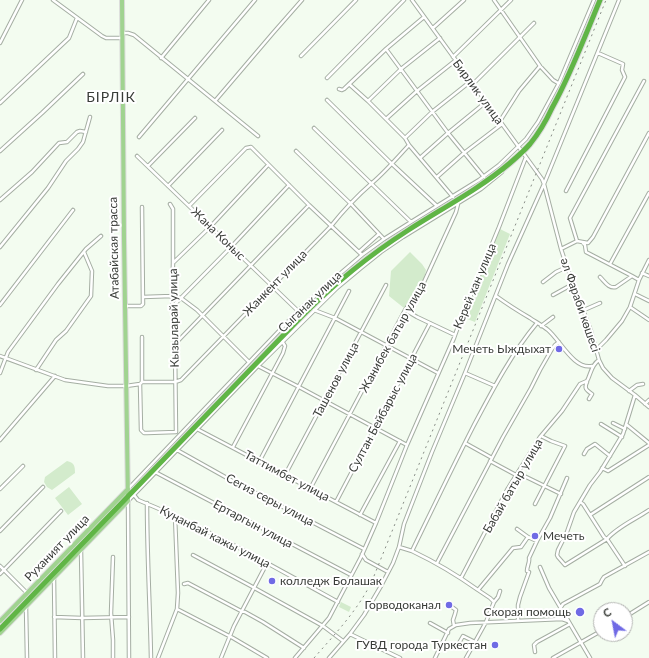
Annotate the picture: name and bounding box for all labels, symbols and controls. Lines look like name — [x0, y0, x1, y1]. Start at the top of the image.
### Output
street label: Бирлик улица — [450, 57, 506, 127]
district label: БІРЛІК — [86, 89, 136, 105]
street label: Атабайская трасса — [106, 197, 122, 299]
street label: Жана Коныс — [188, 205, 248, 263]
street label: Керей хан улица — [450, 241, 500, 331]
street label: Жанкент улица — [240, 247, 310, 319]
street label: әл Фараби көшесі — [557, 256, 603, 354]
street label: Кызыларай улица — [166, 268, 182, 368]
street label: Сыганак улица — [275, 268, 345, 336]
street label: Жанибек батыр улица — [356, 279, 430, 395]
street label: Ташенов улица — [310, 340, 362, 420]
place label: Мечеть Ыждыхат — [452, 342, 551, 356]
marker: Мечеть Ыждыхат — [554, 344, 564, 354]
street label: Султан Бейбарыс улица — [345, 351, 421, 475]
street label: Бабай батыр улица — [480, 436, 546, 536]
street label: Таттимбет улица — [242, 448, 332, 504]
street label: Сегиз серы улица — [223, 471, 317, 529]
street label: Ертаргын улица — [211, 497, 295, 551]
street label: Кунанбай кажы улица — [157, 503, 273, 571]
street label: Руханият улица — [22, 512, 92, 584]
place label: Мечеть — [543, 529, 585, 543]
marker: Мечеть — [530, 531, 540, 541]
place label: колледж Болашак — [280, 574, 382, 588]
marker: колледж Болашак — [267, 576, 277, 586]
place label: Горводоканал — [365, 598, 441, 612]
marker: Горводоканал — [444, 600, 454, 610]
north arrow — [593, 602, 633, 642]
place label: Скорая помощь — [484, 605, 571, 619]
text: С — [600, 605, 613, 620]
marker: Скорая помощь — [574, 606, 586, 618]
place label: ГУВД города Туркестан — [356, 638, 487, 652]
marker: ГУВД города Туркестан — [490, 640, 500, 650]

